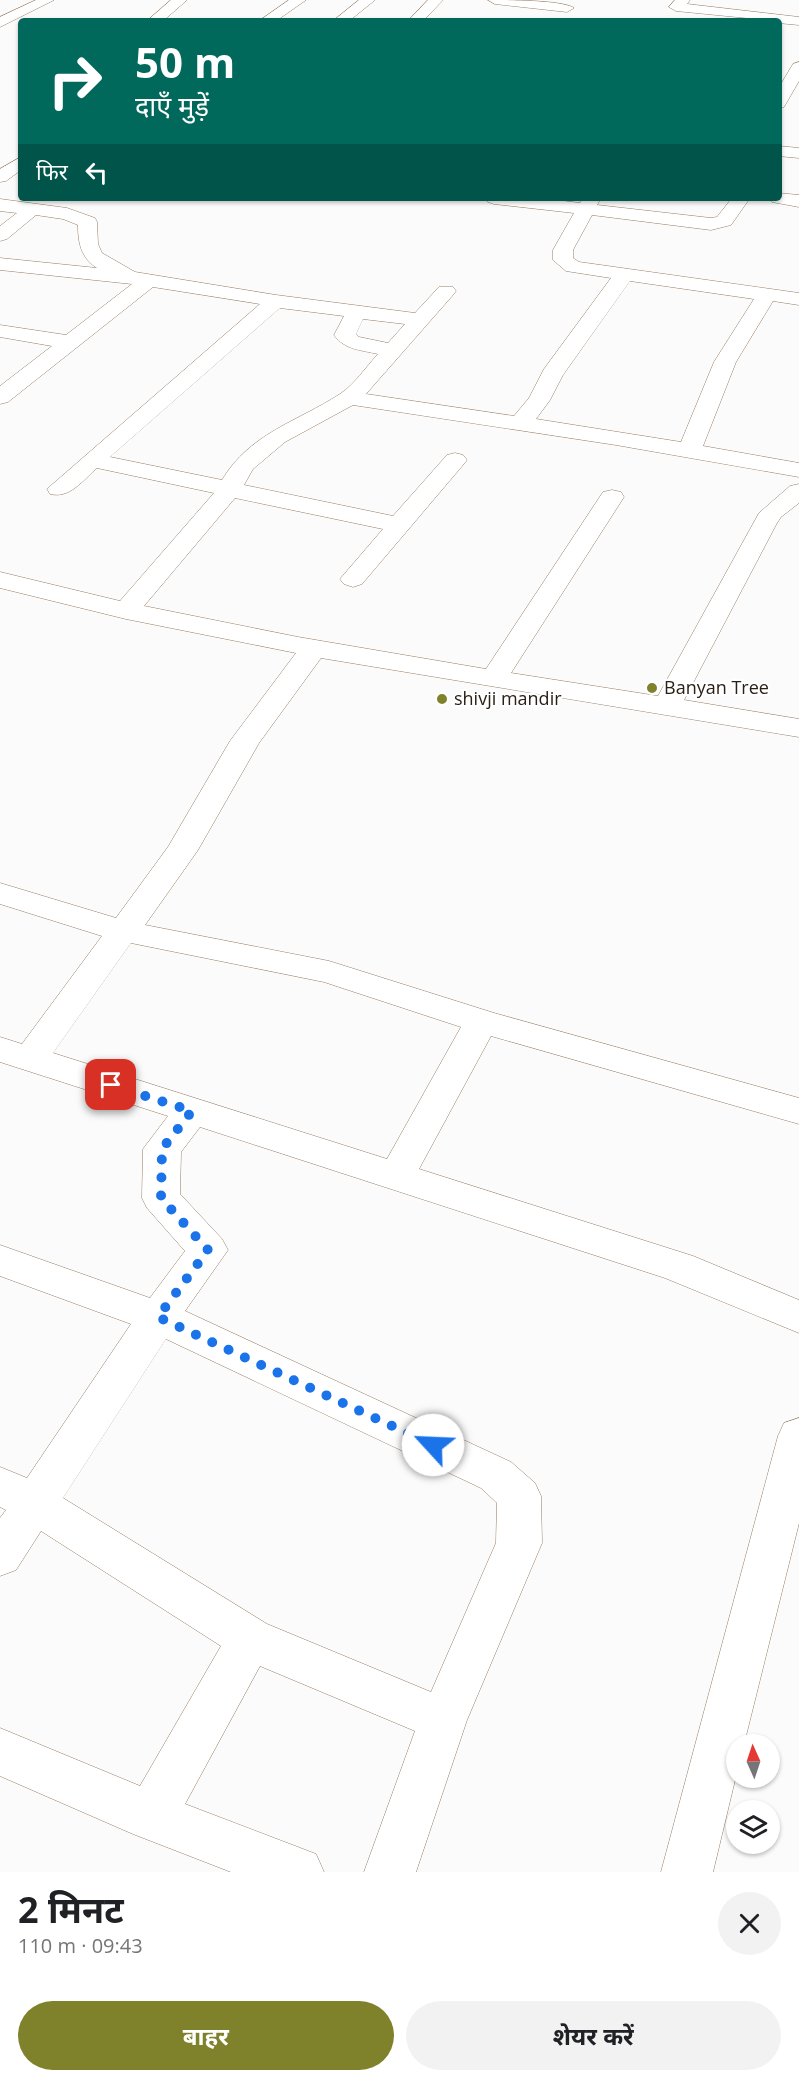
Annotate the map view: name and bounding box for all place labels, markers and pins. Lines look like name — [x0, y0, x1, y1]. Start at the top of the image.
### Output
place label: Banyan Tree — [664, 675, 769, 699]
marker: Banyan Tree — [645, 681, 659, 695]
place label: shivji mandir — [454, 686, 562, 710]
marker: shivji mandir — [435, 692, 449, 706]
pin — [85, 1059, 136, 1110]

